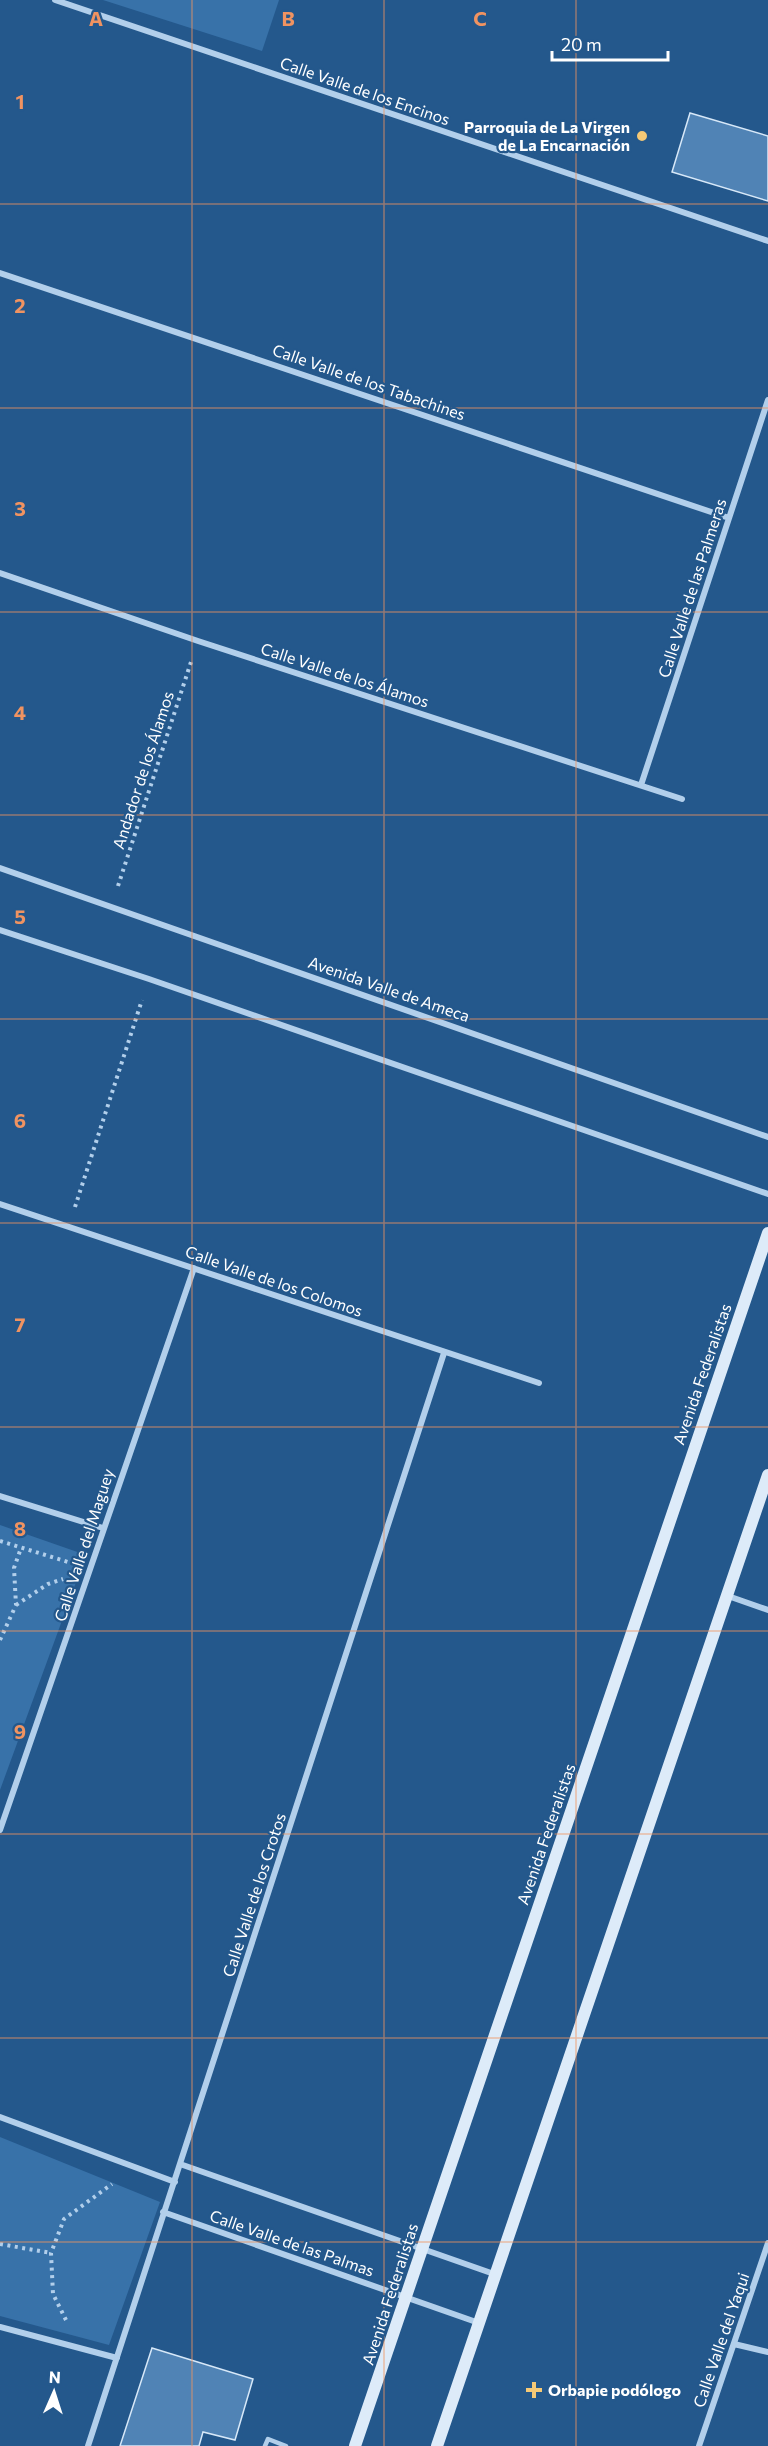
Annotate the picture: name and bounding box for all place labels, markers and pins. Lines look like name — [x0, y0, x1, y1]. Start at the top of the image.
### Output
place label: Parroquia de La Virgen de La Encarnación — [464, 117, 630, 154]
marker: Parroquia de La Virgen de La Encarnación — [635, 129, 649, 143]
place label: Orbapie podólogo — [548, 2380, 681, 2399]
marker: Orbapie podólogo — [525, 2381, 543, 2399]

